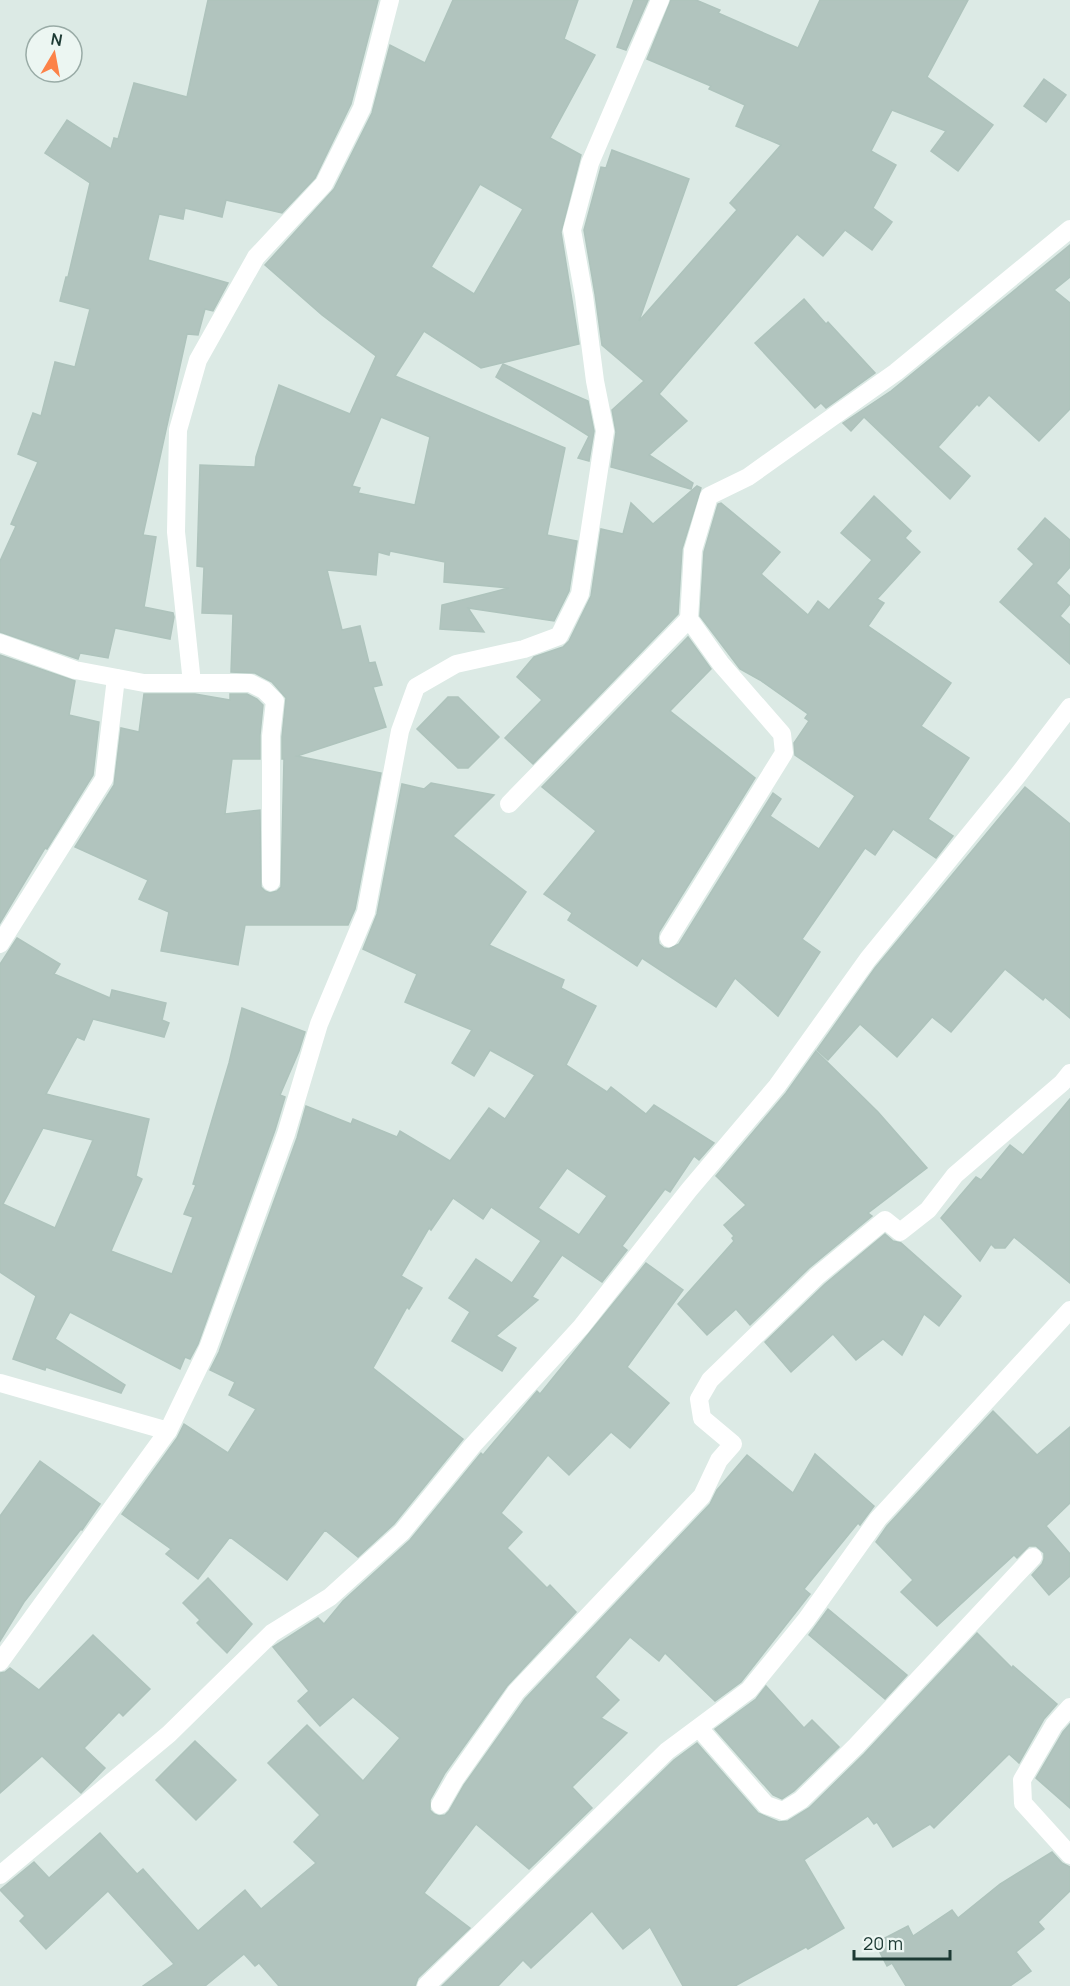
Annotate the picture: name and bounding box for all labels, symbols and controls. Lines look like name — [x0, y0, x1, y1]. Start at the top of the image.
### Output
north arrow — [24, 24, 84, 84]
text: N — [49, 27, 64, 51]
scale bar — [854, 1923, 950, 1961]
text: 20 m — [863, 1931, 903, 1955]

